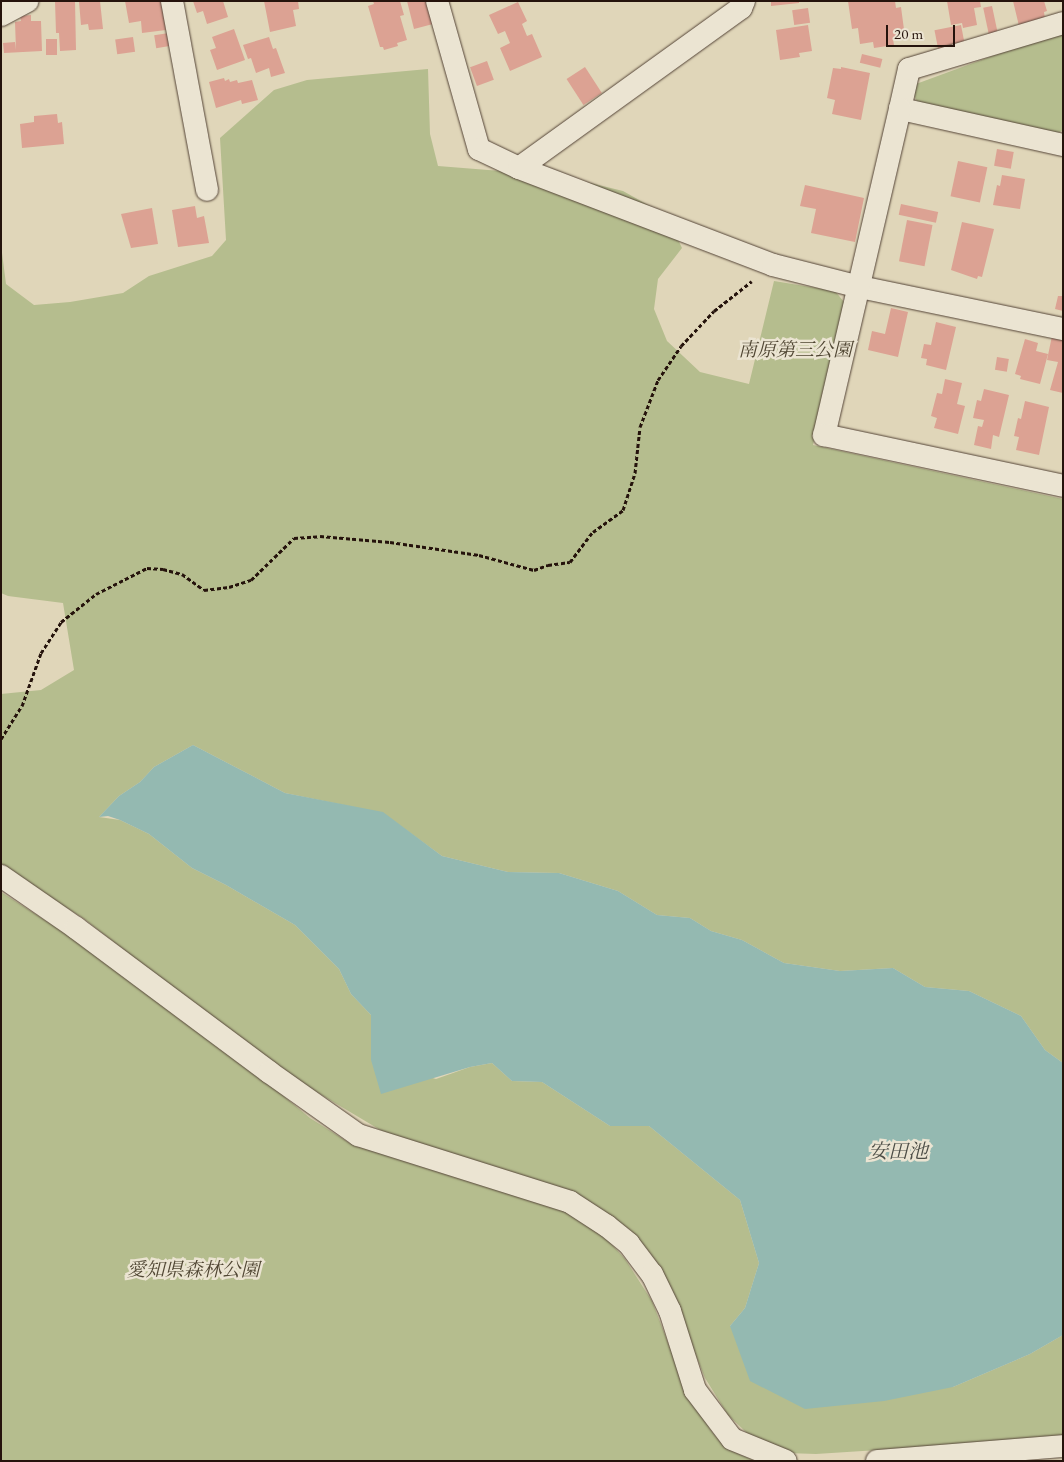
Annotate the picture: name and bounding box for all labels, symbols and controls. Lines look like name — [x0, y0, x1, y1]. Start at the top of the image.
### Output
scale bar — [889, 15, 958, 47]
text: 20 m — [894, 24, 923, 43]
park label: 南原第三公園 — [738, 339, 852, 361]
water label: 安田池 — [868, 1139, 928, 1163]
park label: 愛知県森林公園 — [127, 1259, 259, 1281]

